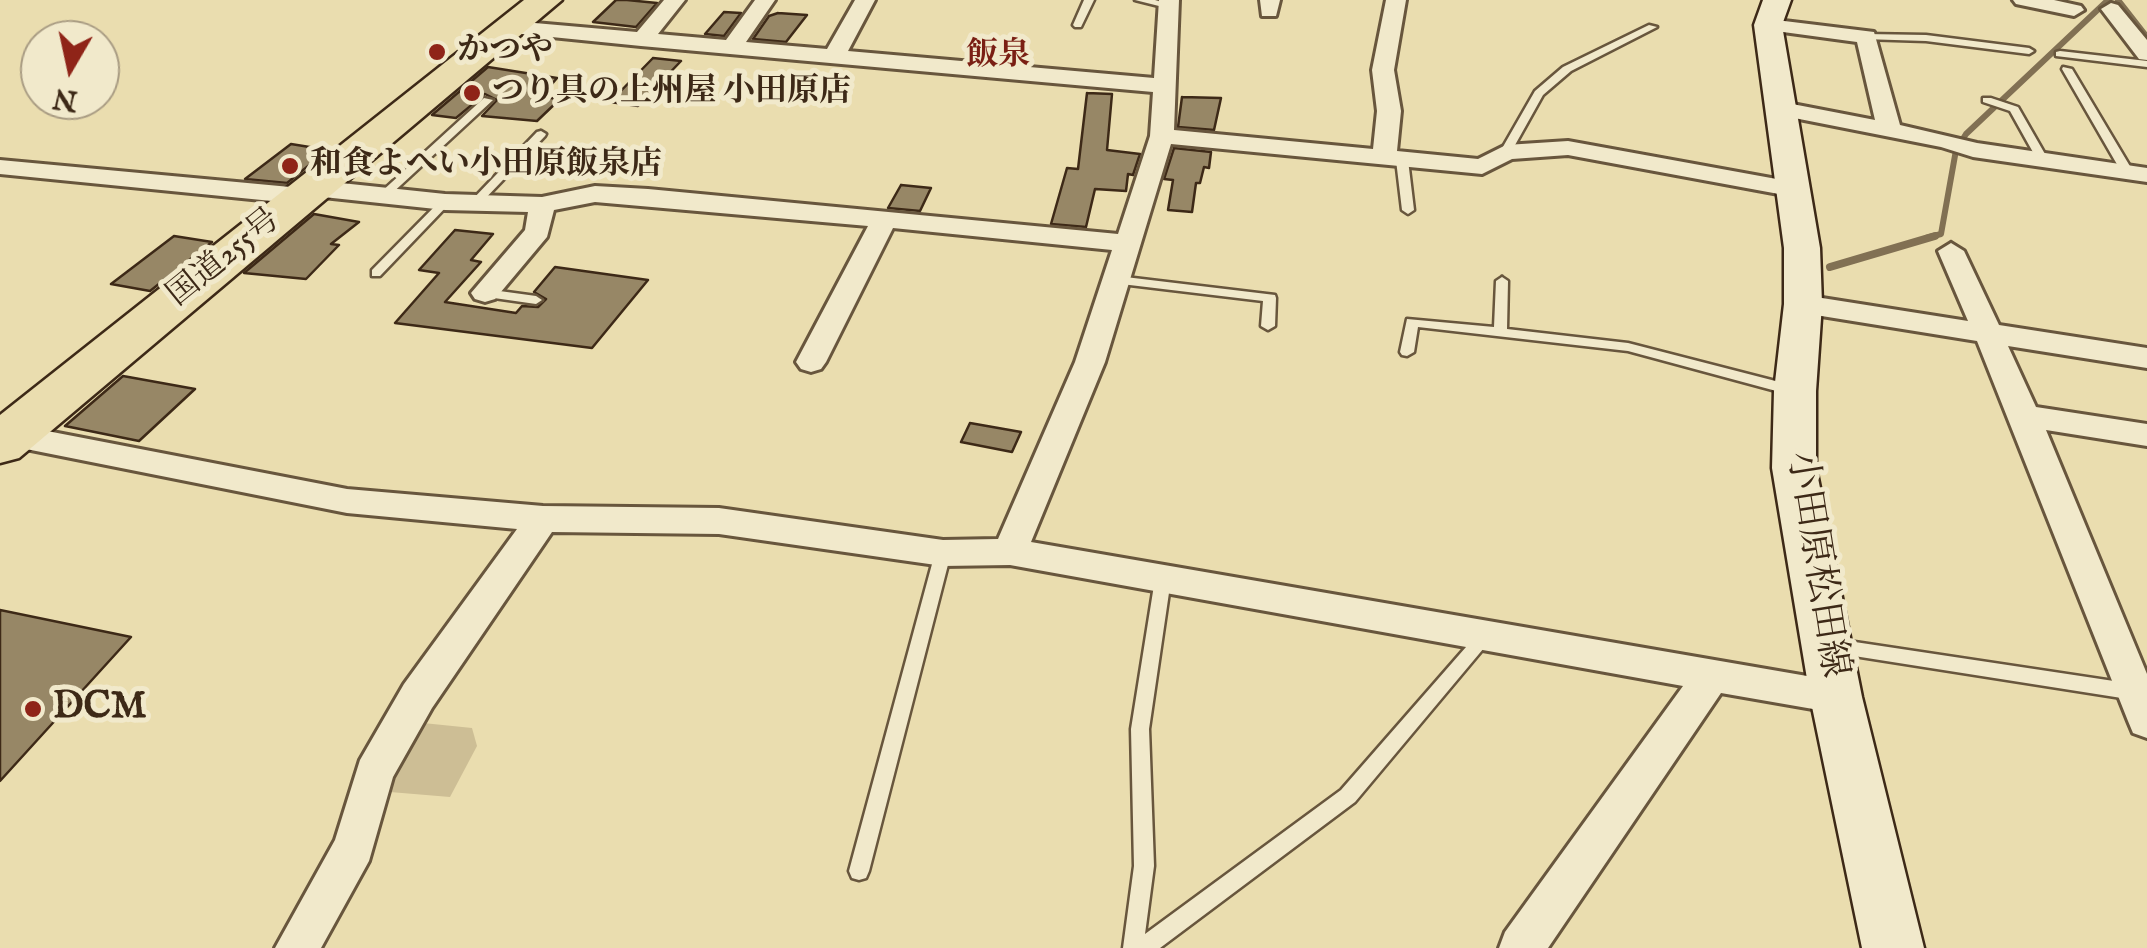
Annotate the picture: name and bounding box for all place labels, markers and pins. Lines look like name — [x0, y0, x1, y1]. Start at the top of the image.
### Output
place label: かつや — [457, 33, 553, 71]
marker: かつや — [426, 41, 448, 63]
place label: つり具の上州屋 小田原店 — [492, 74, 851, 112]
marker: つり具の上州屋 小田原店 — [461, 82, 483, 104]
place label: 和食よへい小田原飯泉店 — [310, 147, 662, 185]
marker: 和食よへい小田原飯泉店 — [279, 155, 301, 177]
place label: DCM — [53, 686, 146, 732]
marker: DCM — [22, 698, 44, 720]

